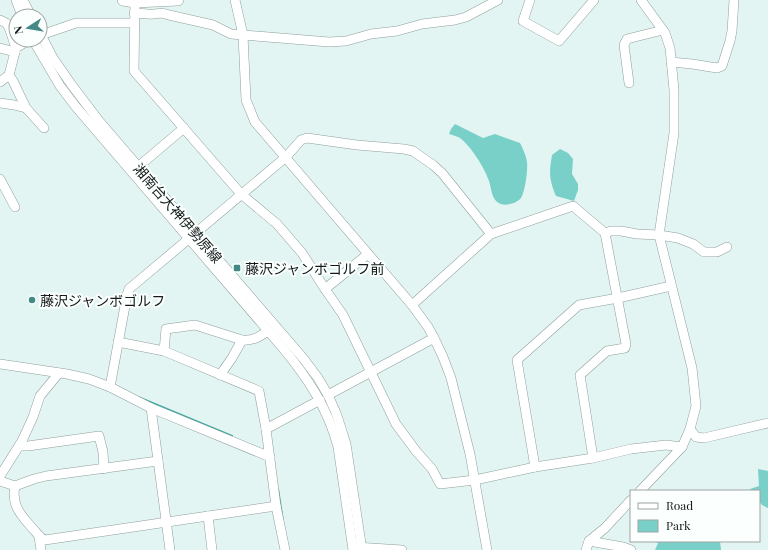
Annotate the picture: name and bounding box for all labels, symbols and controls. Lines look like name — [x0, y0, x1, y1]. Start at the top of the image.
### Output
north arrow — [8, 8, 48, 48]
text: N — [10, 25, 26, 36]
street label: 湘南台大神伊勢原線 — [129, 159, 227, 267]
place label: 藤沢ジャンボゴルフ前 — [245, 259, 384, 278]
marker: 藤沢ジャンボゴルフ前 — [232, 263, 242, 273]
place label: 藤沢ジャンボゴルフ — [40, 291, 165, 310]
marker: 藤沢ジャンボゴルフ — [27, 295, 37, 305]
legend — [630, 490, 760, 542]
text: Road — [666, 497, 693, 513]
text: Park — [666, 517, 691, 533]

